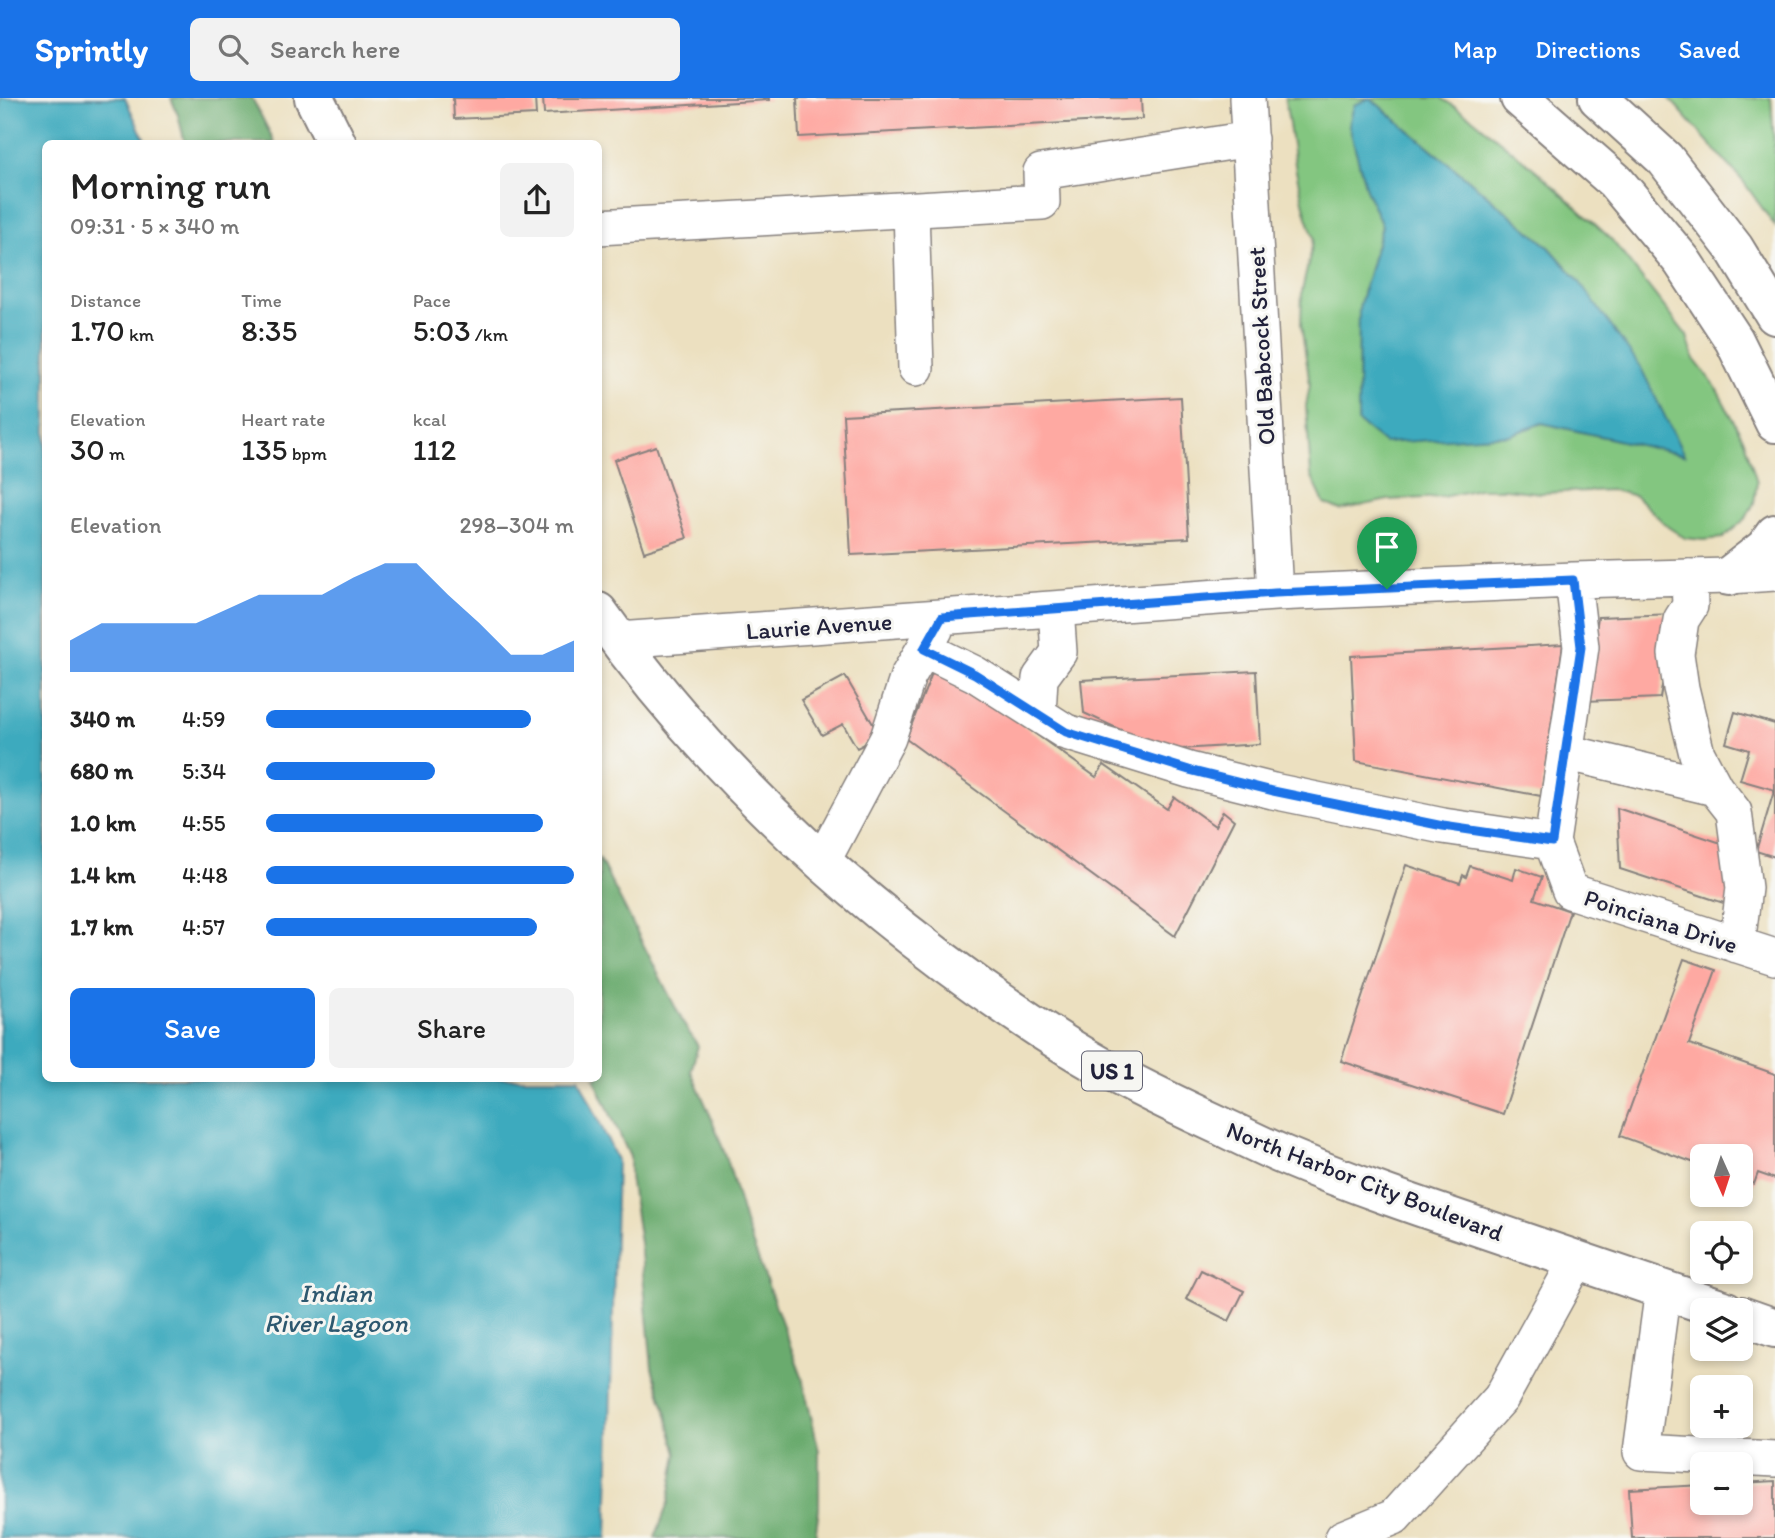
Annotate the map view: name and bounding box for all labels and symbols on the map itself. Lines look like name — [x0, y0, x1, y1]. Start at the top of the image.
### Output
street label: Old Babcock Street — [1241, 246, 1281, 446]
pin — [1357, 517, 1417, 589]
street label: Laurie Avenue — [745, 606, 893, 646]
street label: Poinciana Drive — [1581, 883, 1741, 959]
road number: US 1 — [1082, 1052, 1142, 1090]
street label: North Harbor City Boulevard — [1223, 1115, 1507, 1247]
north arrow — [1690, 1144, 1754, 1208]
water label: Indian River Lagoon — [264, 1277, 408, 1339]

